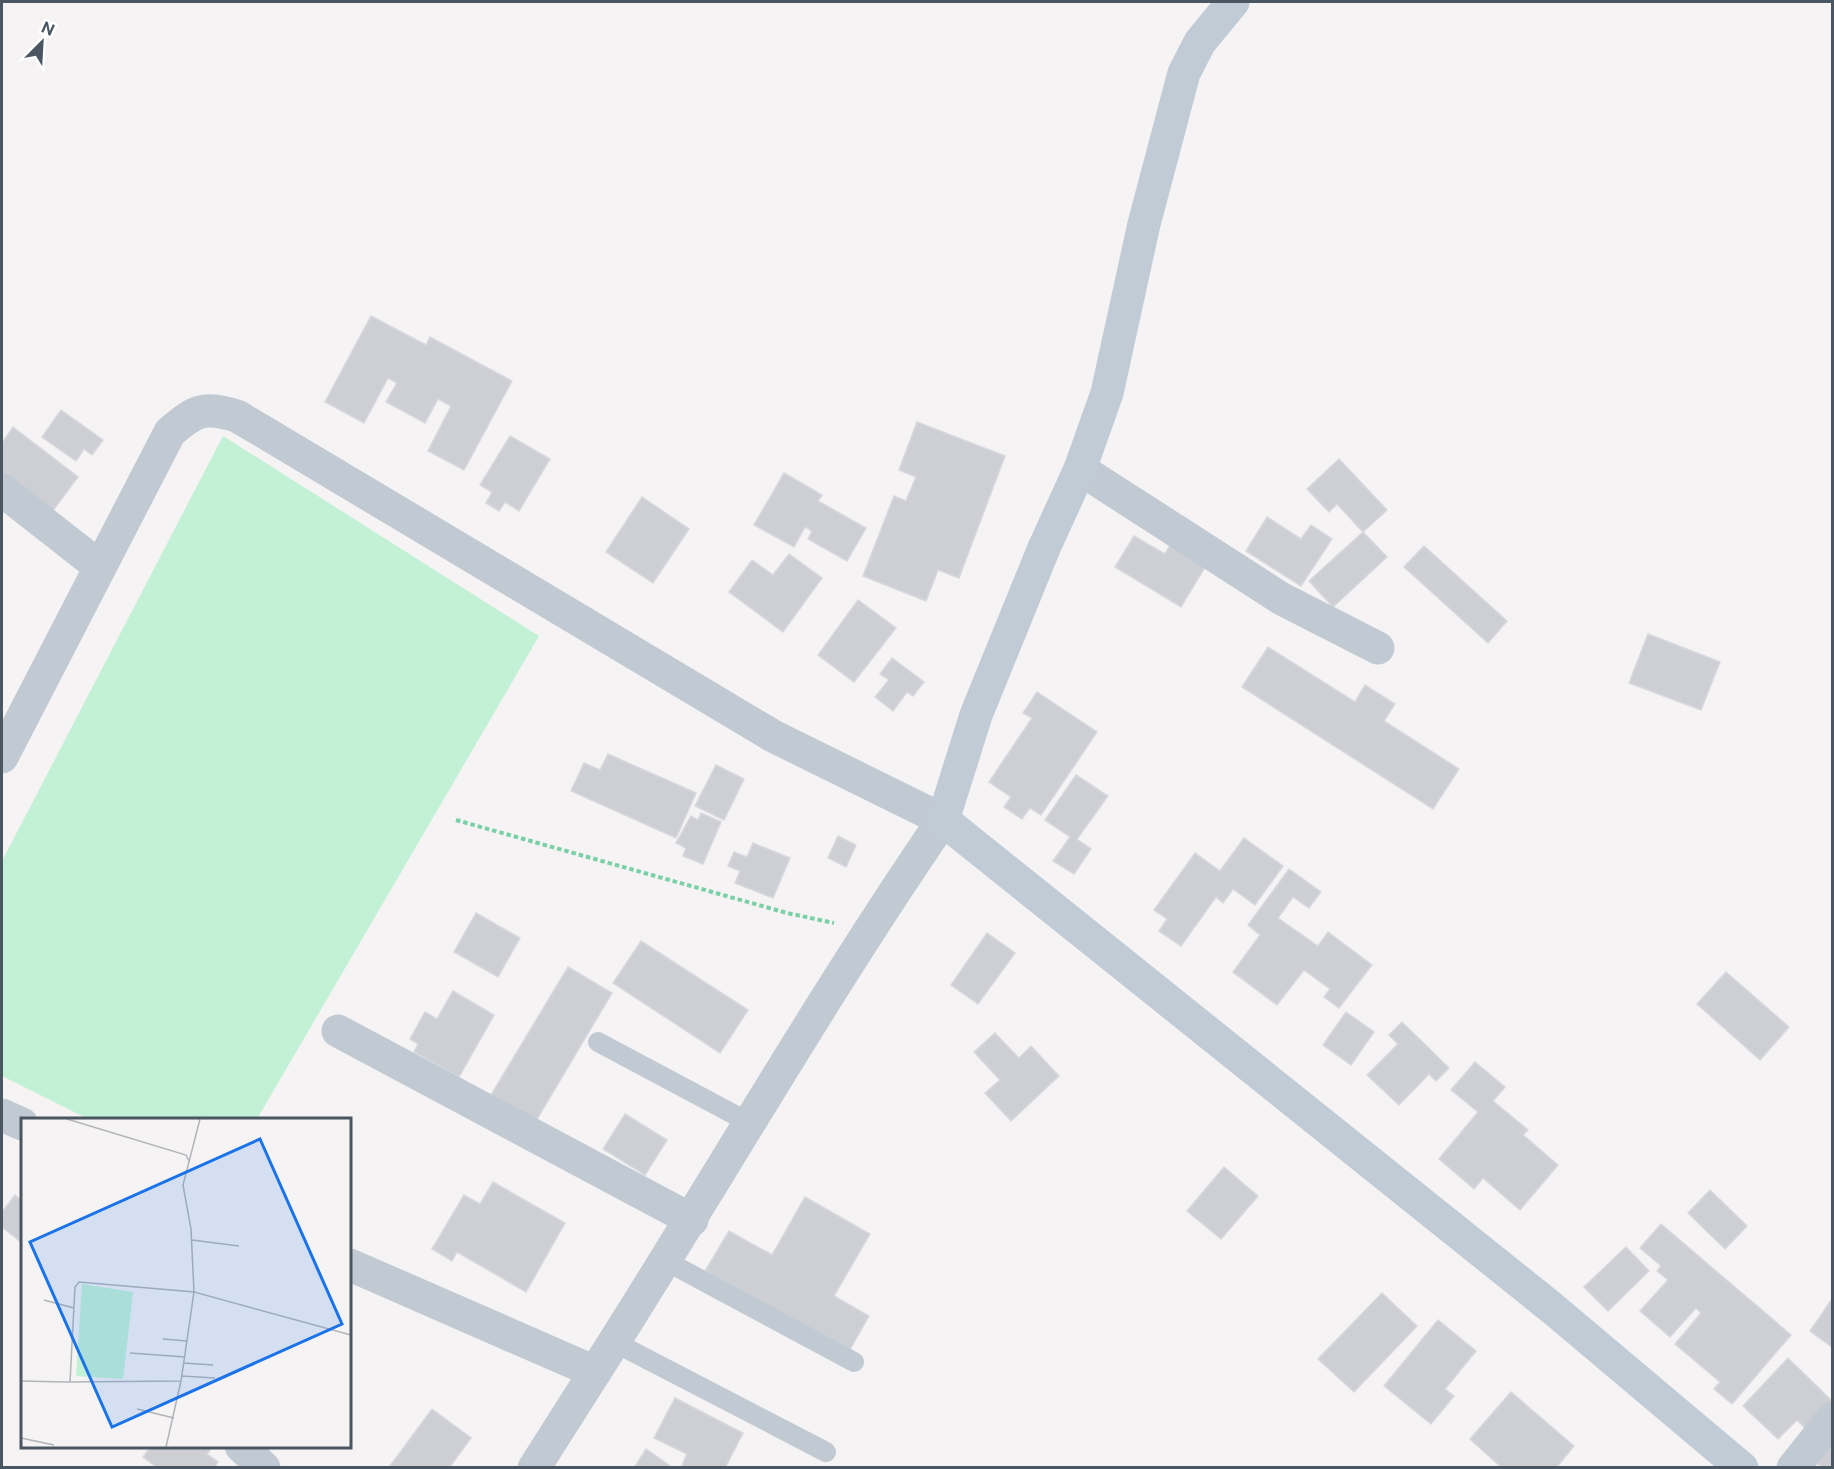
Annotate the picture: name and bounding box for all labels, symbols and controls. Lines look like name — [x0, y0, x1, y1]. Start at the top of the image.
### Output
north arrow — [12, 12, 72, 72]
text: N — [38, 18, 57, 40]
inset map — [21, 1118, 351, 1448]

